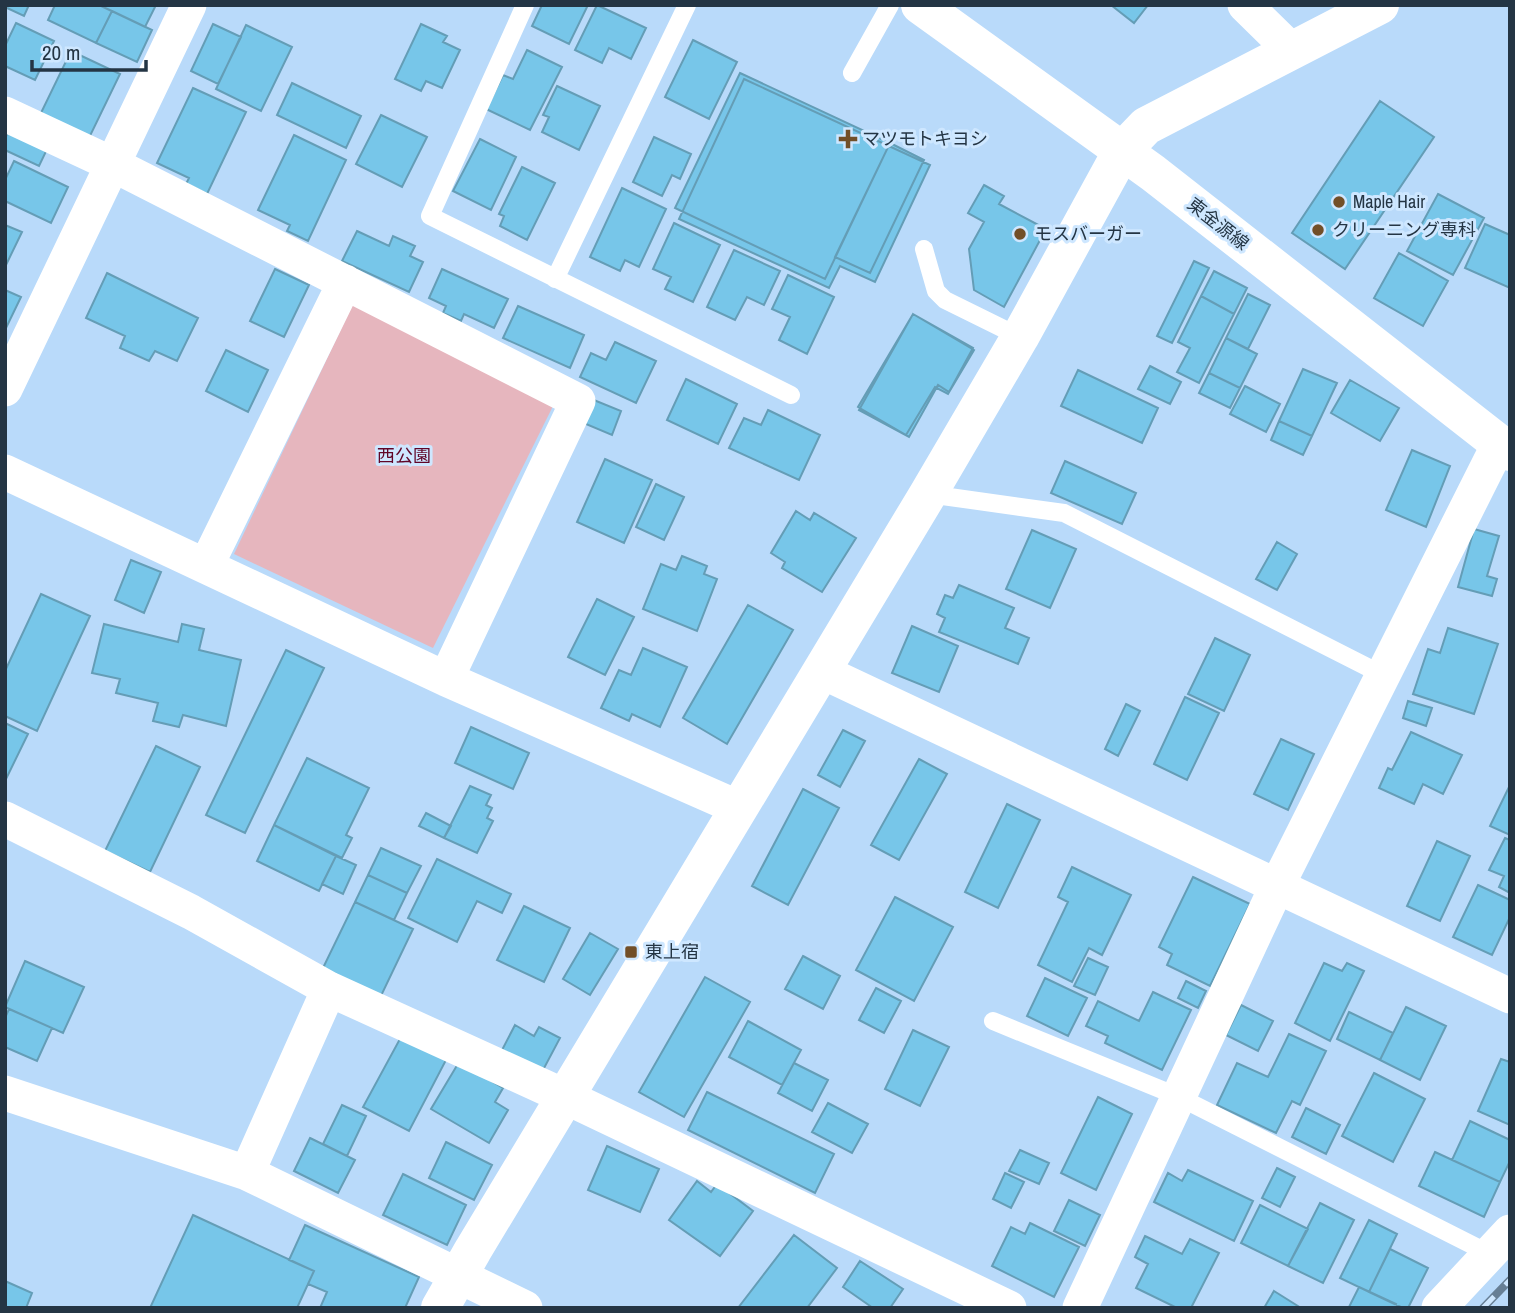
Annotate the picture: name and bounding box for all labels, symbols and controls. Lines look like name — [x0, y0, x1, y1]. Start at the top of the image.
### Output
scale bar — [32, 28, 145, 72]
text: 20 m — [42, 38, 80, 67]
place label: マツモトキヨシ — [862, 126, 988, 151]
marker: マツモトキヨシ — [840, 131, 856, 147]
place label: Maple Hair — [1353, 189, 1425, 214]
street label: 東金源線 — [1182, 192, 1254, 256]
marker: Maple Hair — [1331, 194, 1347, 210]
place label: クリーニング専科 — [1332, 217, 1476, 242]
place label: モスバーガー — [1034, 221, 1142, 246]
marker: クリーニング専科 — [1310, 222, 1326, 238]
marker: モスバーガー — [1012, 226, 1028, 242]
park label: 西公園 — [377, 443, 431, 468]
place label: 東上宿 — [645, 939, 699, 964]
marker: 東上宿 — [623, 944, 639, 960]

